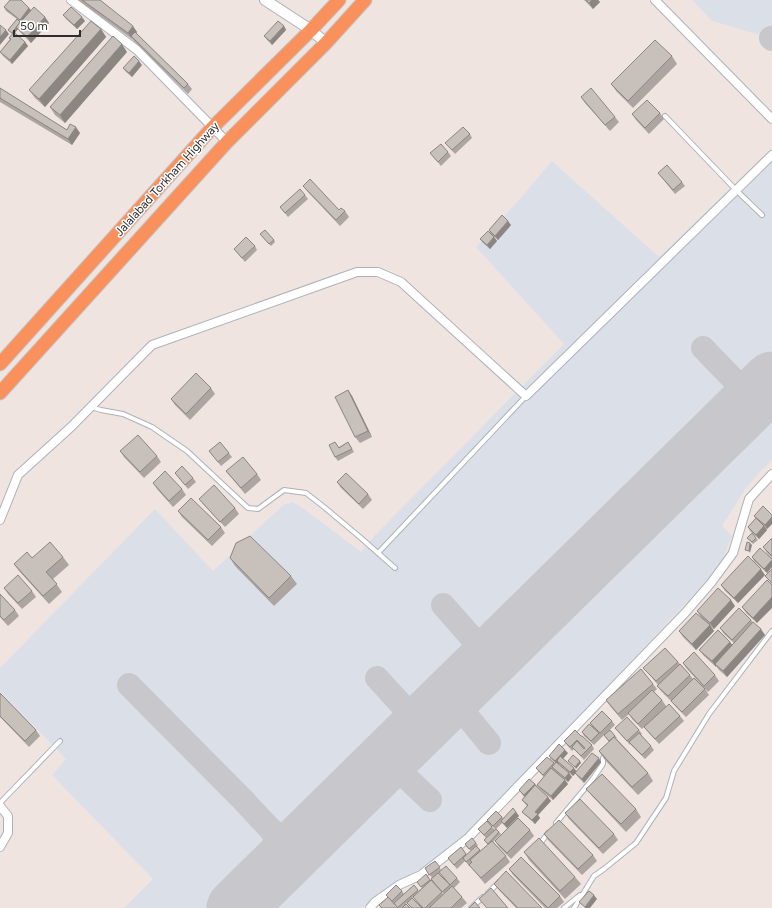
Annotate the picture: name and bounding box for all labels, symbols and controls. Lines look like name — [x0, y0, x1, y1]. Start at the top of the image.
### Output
scale bar — [14, 12, 80, 38]
text: 50 m — [20, 19, 48, 33]
street label: Jalalabad Torkham Highway — [112, 119, 222, 239]

